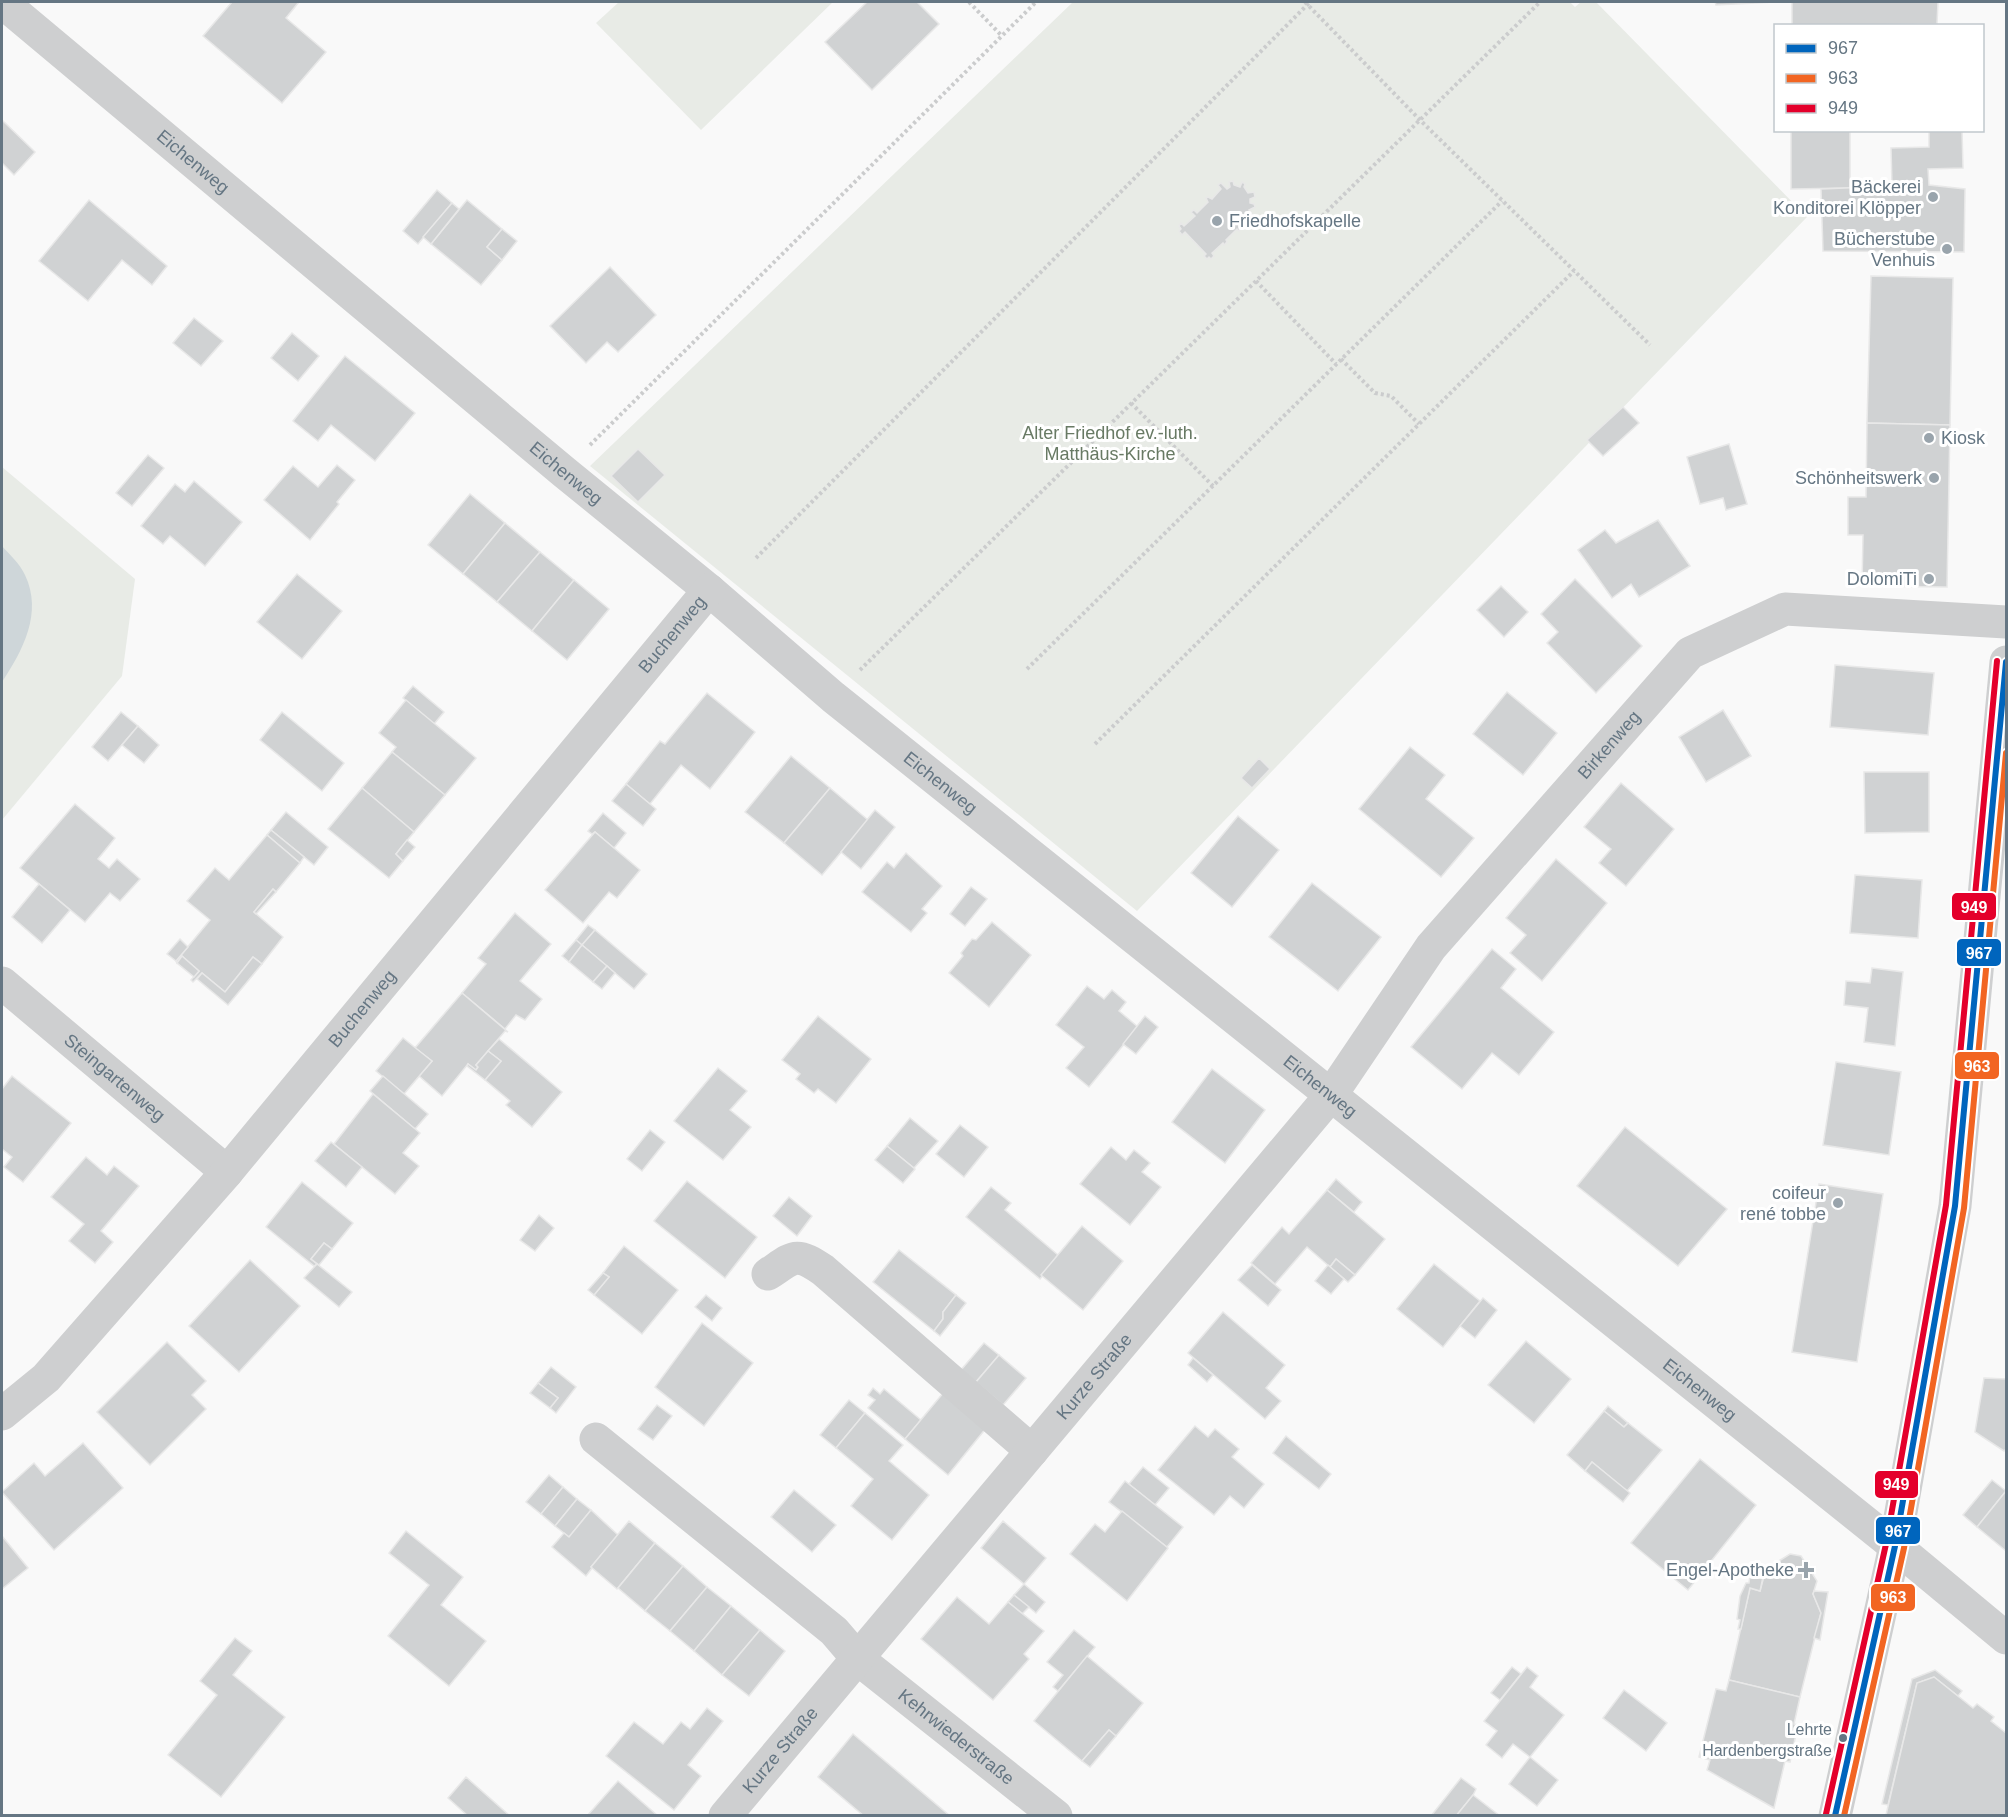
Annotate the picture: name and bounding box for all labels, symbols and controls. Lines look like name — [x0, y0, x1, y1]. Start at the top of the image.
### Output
legend — [1774, 24, 1984, 132]
text: 967 — [1828, 38, 1858, 58]
text: 963 — [1828, 68, 1858, 88]
text: 949 — [1828, 98, 1858, 118]
street label: Eichenweg — [153, 126, 233, 198]
place label: Bäckerei Konditorei Klöpper — [1773, 177, 1921, 218]
marker: Bäckerei Konditorei Klöpper — [1926, 190, 1940, 204]
place label: Friedhofskapelle — [1229, 211, 1361, 231]
marker: Friedhofskapelle — [1210, 214, 1224, 228]
place label: Bücherstube Venhuis — [1834, 229, 1935, 270]
marker: Bücherstube Venhuis — [1940, 242, 1954, 256]
park label: Alter Friedhof ev.-luth. Matthäus-Kirche — [1022, 423, 1198, 464]
place label: Kiosk — [1941, 428, 1986, 448]
marker: Kiosk — [1922, 431, 1936, 445]
street label: Eichenweg — [526, 438, 606, 509]
place label: Schönheitswerk — [1795, 468, 1923, 488]
marker: Schönheitswerk — [1927, 471, 1941, 485]
place label: DolomiTi — [1847, 569, 1917, 589]
marker: DolomiTi — [1922, 572, 1936, 586]
street label: Buchenweg — [634, 592, 710, 677]
street label: Birkenweg — [1574, 707, 1644, 783]
street label: Eichenweg — [900, 748, 981, 818]
line badge: 949 — [1951, 892, 1997, 921]
text: 949 — [1961, 899, 1987, 916]
line badge: 967 — [1956, 938, 2002, 967]
text: 967 — [1966, 945, 1992, 962]
street label: Buchenweg — [324, 966, 400, 1051]
street label: Steingartenweg — [60, 1030, 169, 1125]
street label: Eichenweg — [1279, 1051, 1361, 1122]
line badge: 963 — [1954, 1051, 2000, 1080]
text: 963 — [1964, 1058, 1990, 1075]
place label: coifeur rené tobbe — [1740, 1183, 1826, 1224]
marker: coifeur rené tobbe — [1831, 1196, 1845, 1210]
street label: Kurze Straße — [1053, 1330, 1136, 1424]
street label: Eichenweg — [1659, 1355, 1740, 1425]
line badge: 949 — [1874, 1470, 1919, 1499]
text: 949 — [1883, 1476, 1909, 1493]
line badge: 967 — [1875, 1516, 1921, 1545]
text: 967 — [1885, 1523, 1911, 1540]
place label: Engel-Apotheke — [1666, 1560, 1794, 1580]
marker: Engel-Apotheke — [1799, 1563, 1813, 1577]
line badge: 963 — [1870, 1583, 1916, 1612]
text: 963 — [1880, 1589, 1906, 1606]
street label: Kehrwiederstraße — [894, 1685, 1018, 1789]
street label: Kurze Straße — [739, 1703, 822, 1797]
place label: Lehrte Hardenbergstraße — [1702, 1721, 1832, 1759]
marker: Lehrte Hardenbergstraße — [1837, 1732, 1849, 1744]

